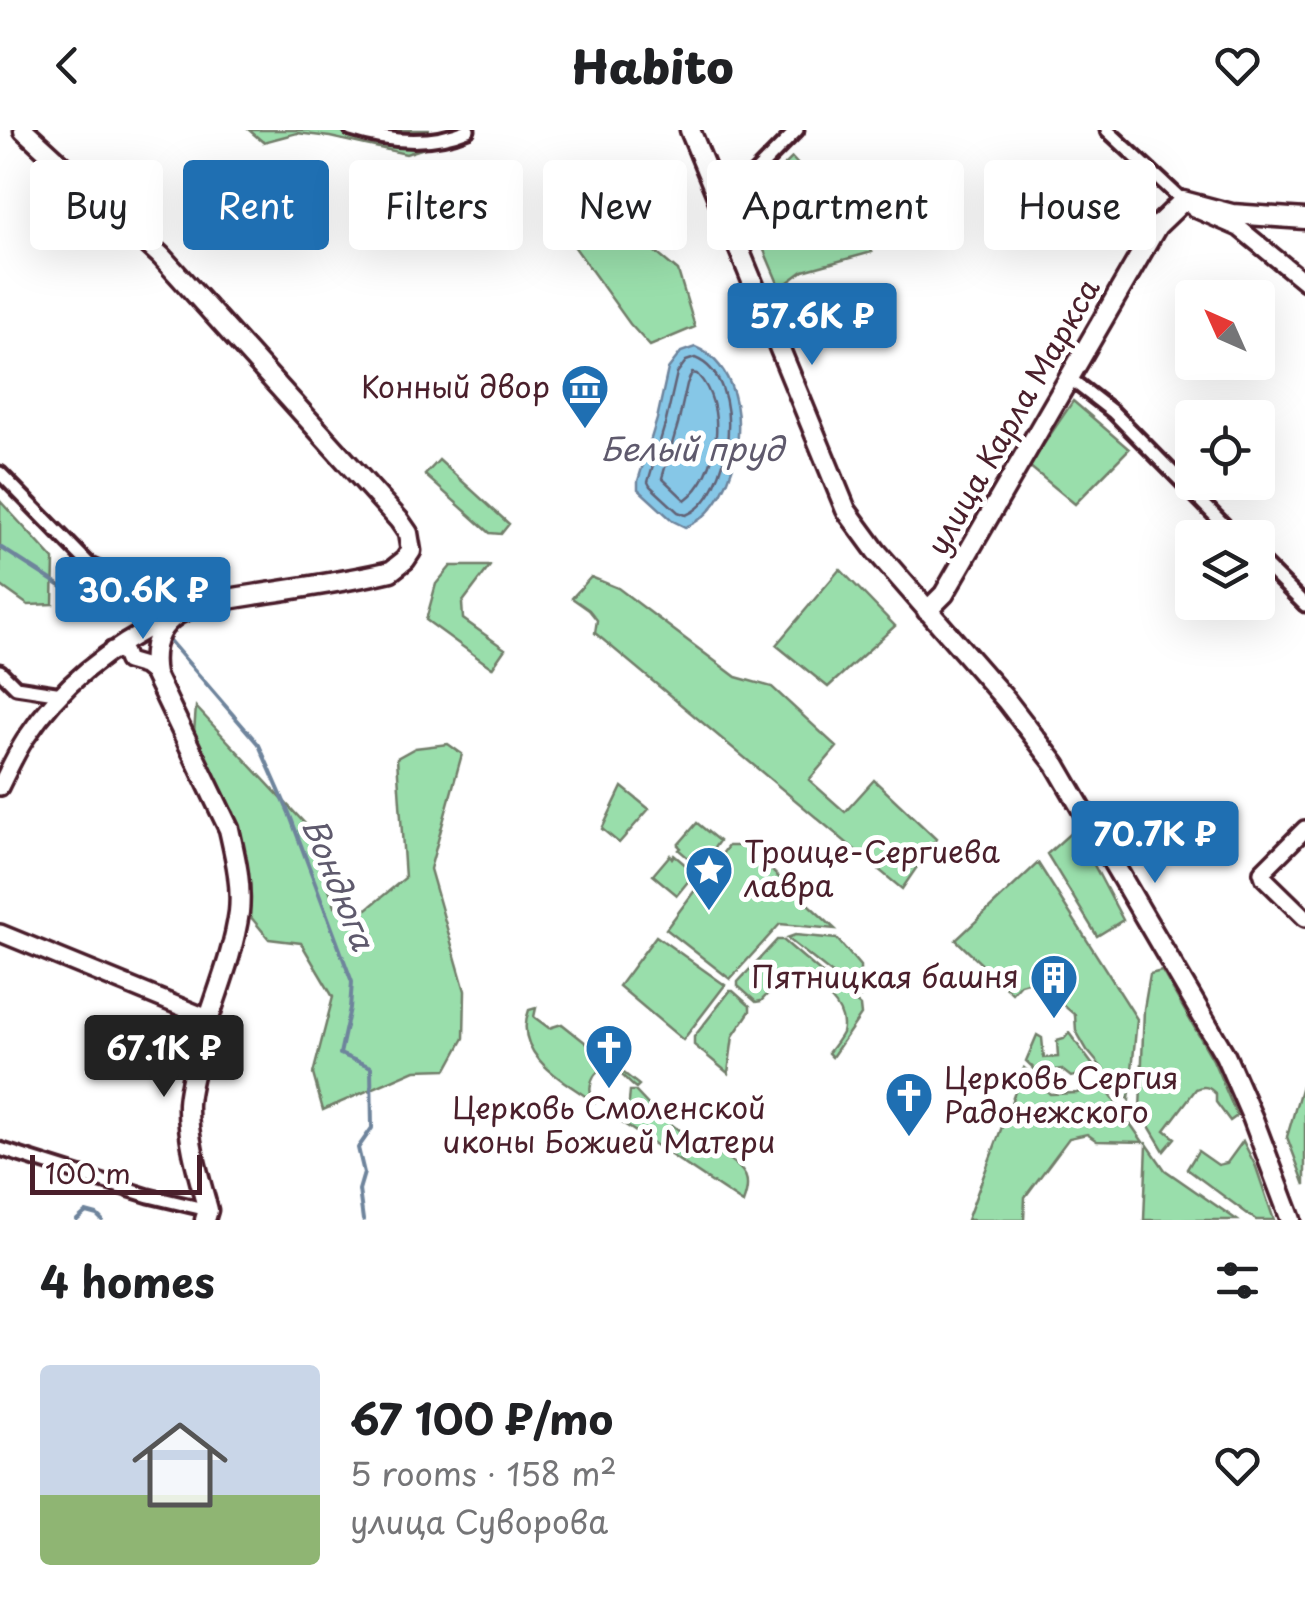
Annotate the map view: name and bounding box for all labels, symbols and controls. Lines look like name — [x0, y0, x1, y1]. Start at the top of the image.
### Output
text: Habito — [571, 31, 734, 99]
icon: back — [40, 38, 95, 93]
icon: heart — [1210, 38, 1265, 93]
chip: Buy — [30, 160, 163, 250]
chip: Rent — [183, 160, 329, 250]
chip: Filters — [349, 160, 523, 250]
chip: New — [543, 160, 687, 250]
chip: Apartment — [707, 160, 964, 250]
chip: House — [984, 160, 1156, 250]
street label: улица Карла Маркса — [914, 269, 1110, 562]
north arrow — [1175, 280, 1275, 380]
map controls — [1175, 280, 1275, 620]
pin: 57.6K ₽ — [720, 283, 904, 368]
text: 57.6K ₽ — [750, 291, 874, 339]
museum icon: Конный двор — [559, 362, 611, 430]
place label: Конный двор — [361, 363, 550, 408]
button: locate — [1175, 400, 1275, 500]
water label: Белый пруд — [600, 424, 787, 472]
button: layers — [1175, 520, 1275, 620]
pin: 30.6K ₽ — [51, 557, 235, 642]
text: 30.6K ₽ — [77, 565, 209, 613]
pin: 70.7K ₽ — [1063, 801, 1247, 886]
text: 70.7K ₽ — [1094, 809, 1216, 857]
water label: Вондюга — [292, 810, 389, 958]
place label: Троице-Сергиева лавра — [743, 828, 1000, 907]
place icon: Троице-Сергиева лавра — [683, 844, 735, 912]
building icon: Пятницкая башня — [1028, 952, 1080, 1020]
place label: Пятницкая башня — [751, 953, 1019, 998]
pin: 67.1K ₽ — [72, 1015, 256, 1100]
church icon: Церковь Смоленской иконы Божией Матери — [583, 1022, 635, 1090]
text: 67.1K ₽ — [107, 1023, 221, 1071]
place label: Церковь Сергия Радонежского — [944, 1054, 1179, 1133]
church icon: Церковь Сергия Радонежского — [883, 1070, 935, 1138]
place label: Церковь Смоленской иконы Божией Матери — [443, 1084, 775, 1163]
scale bar — [30, 1150, 202, 1194]
text: 100 m — [45, 1151, 131, 1194]
text: 4 homes — [40, 1249, 215, 1312]
icon: filters — [1210, 1253, 1265, 1308]
text: 67 100 ₽/mo — [350, 1386, 613, 1449]
icon: home — [120, 1405, 240, 1525]
icon: heart — [1210, 1438, 1265, 1493]
text: 5 rooms · 158 m² — [350, 1449, 617, 1497]
text: улица Суворова — [350, 1497, 608, 1545]

